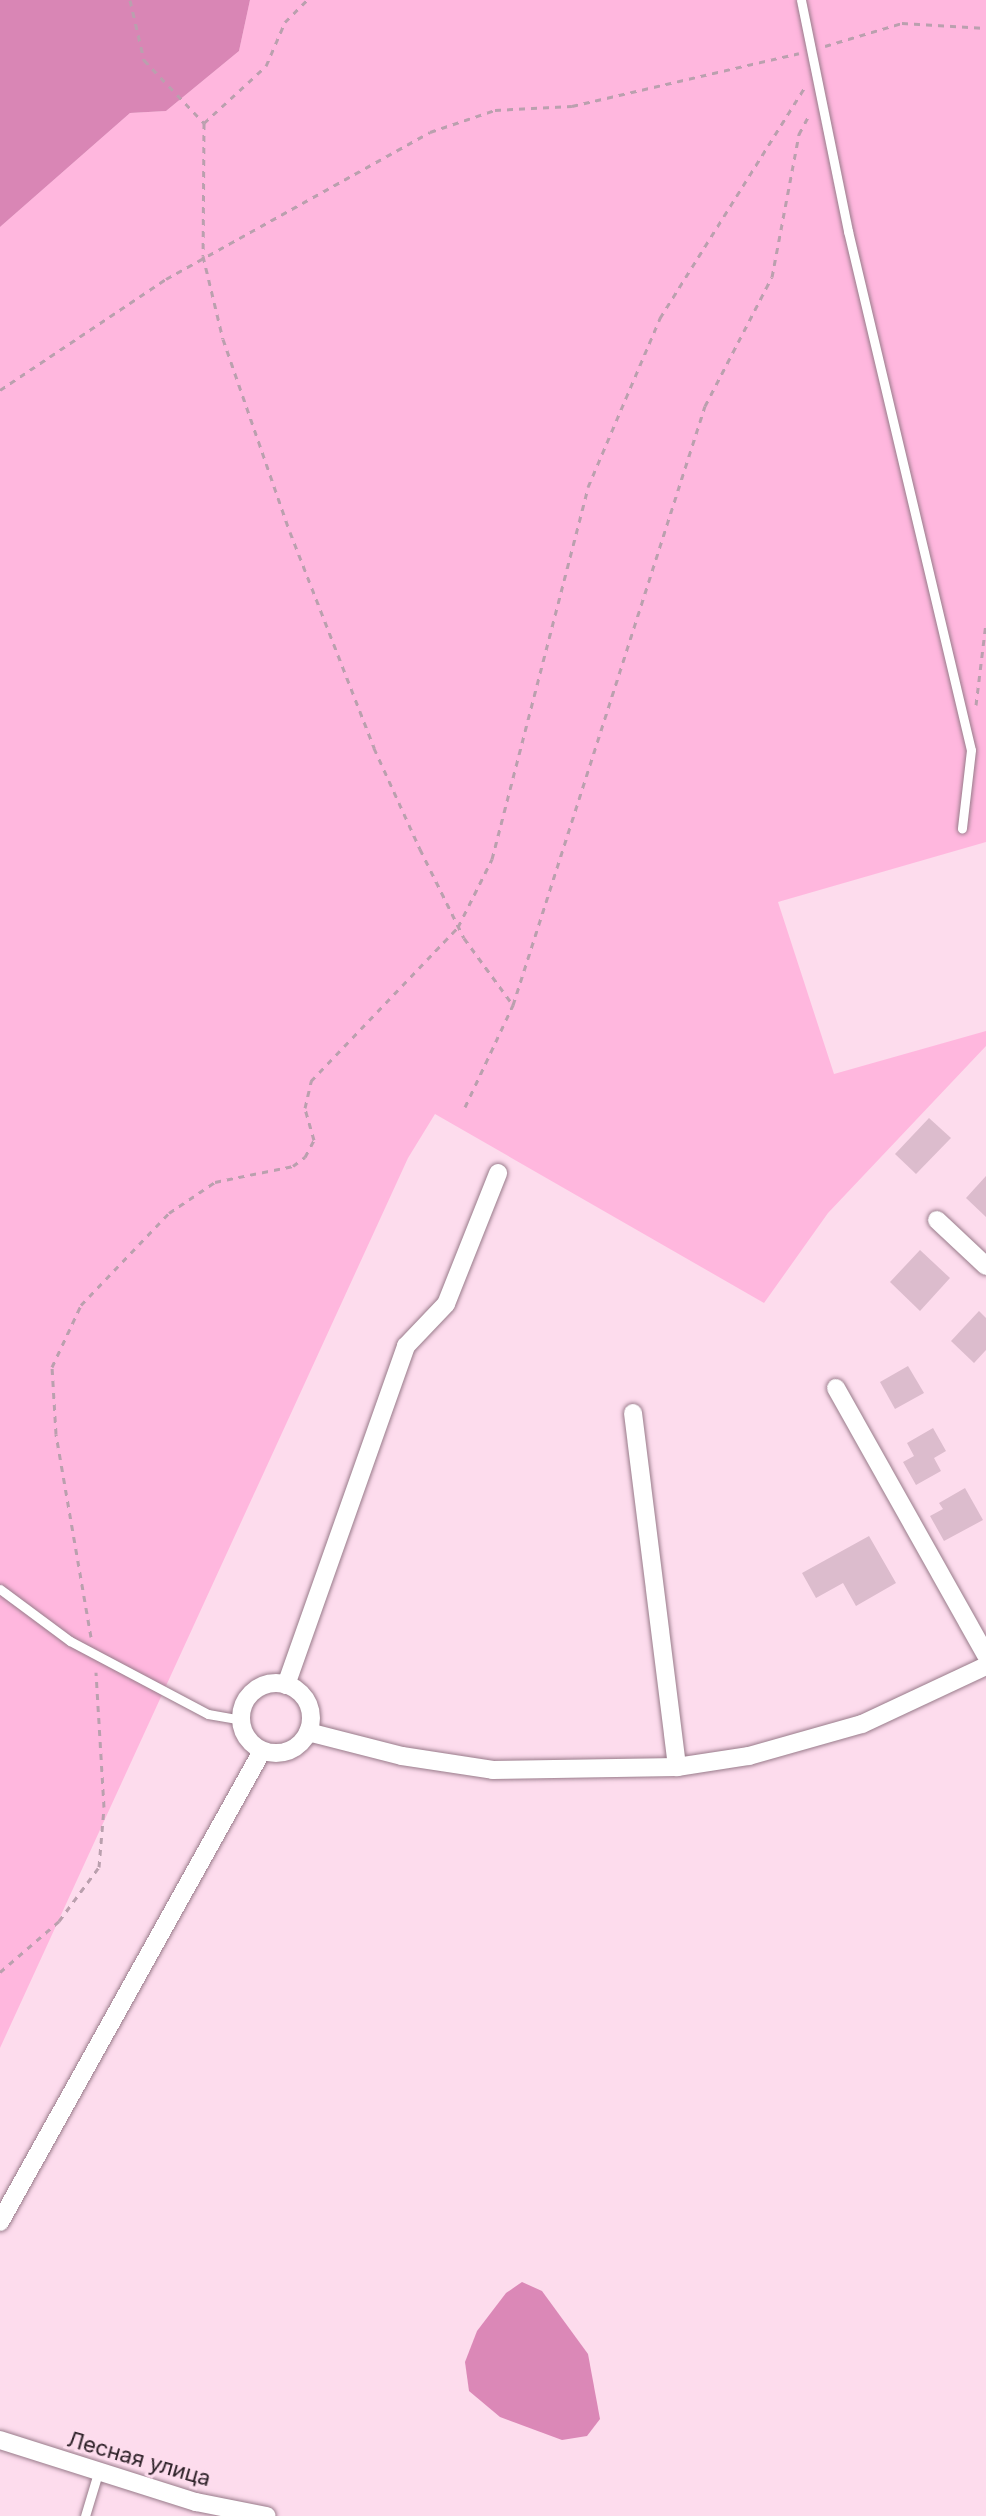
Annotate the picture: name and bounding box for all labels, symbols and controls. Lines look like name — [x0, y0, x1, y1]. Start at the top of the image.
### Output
street label: Лесная улица — [64, 2426, 214, 2492]

